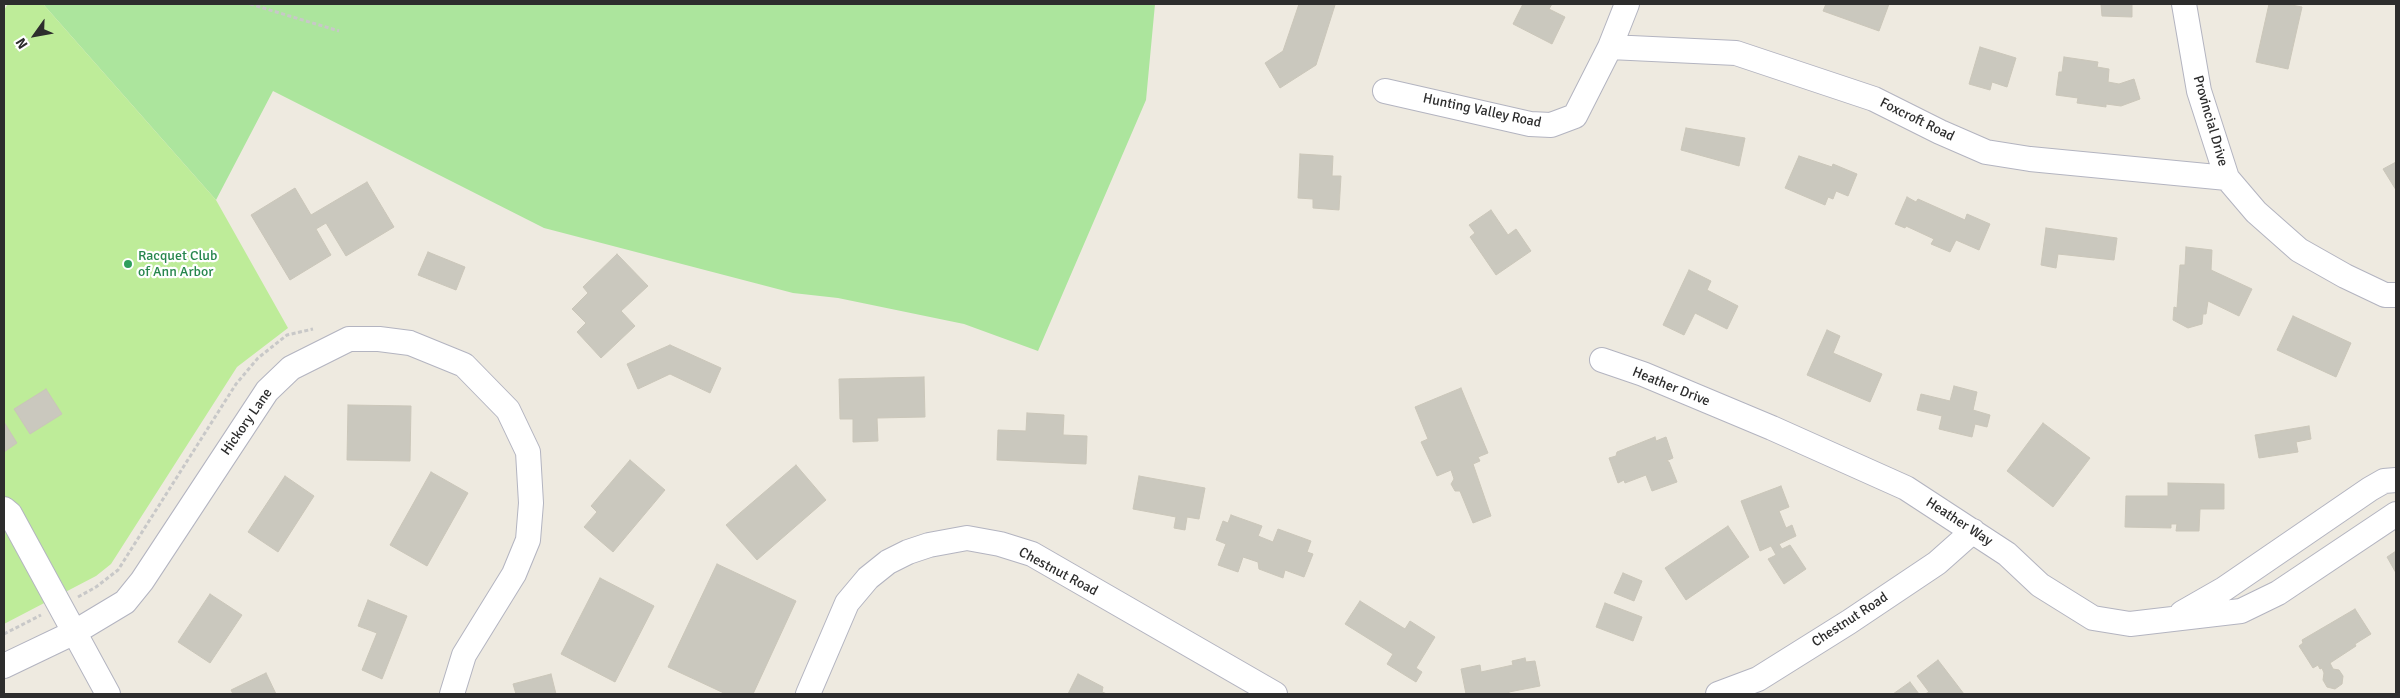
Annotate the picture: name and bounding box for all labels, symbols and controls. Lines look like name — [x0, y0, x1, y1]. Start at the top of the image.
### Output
north arrow — [10, 10, 60, 60]
text: N — [12, 35, 32, 52]
street label: Provincial Drive — [2189, 74, 2231, 168]
street label: Hunting Valley Road — [1421, 90, 1543, 132]
street label: Foxcroft Road — [1877, 95, 1957, 145]
place label: Racquet Club of Ann Arbor — [138, 248, 217, 280]
marker: Racquet Club of Ann Arbor — [122, 258, 134, 270]
street label: Heather Drive — [1630, 364, 1712, 410]
street label: Hickory Lane — [218, 385, 276, 459]
street label: Heather Way — [1923, 494, 1995, 550]
street label: Chestnut Road — [1015, 544, 1101, 600]
street label: Chestnut Road — [1809, 589, 1891, 651]

